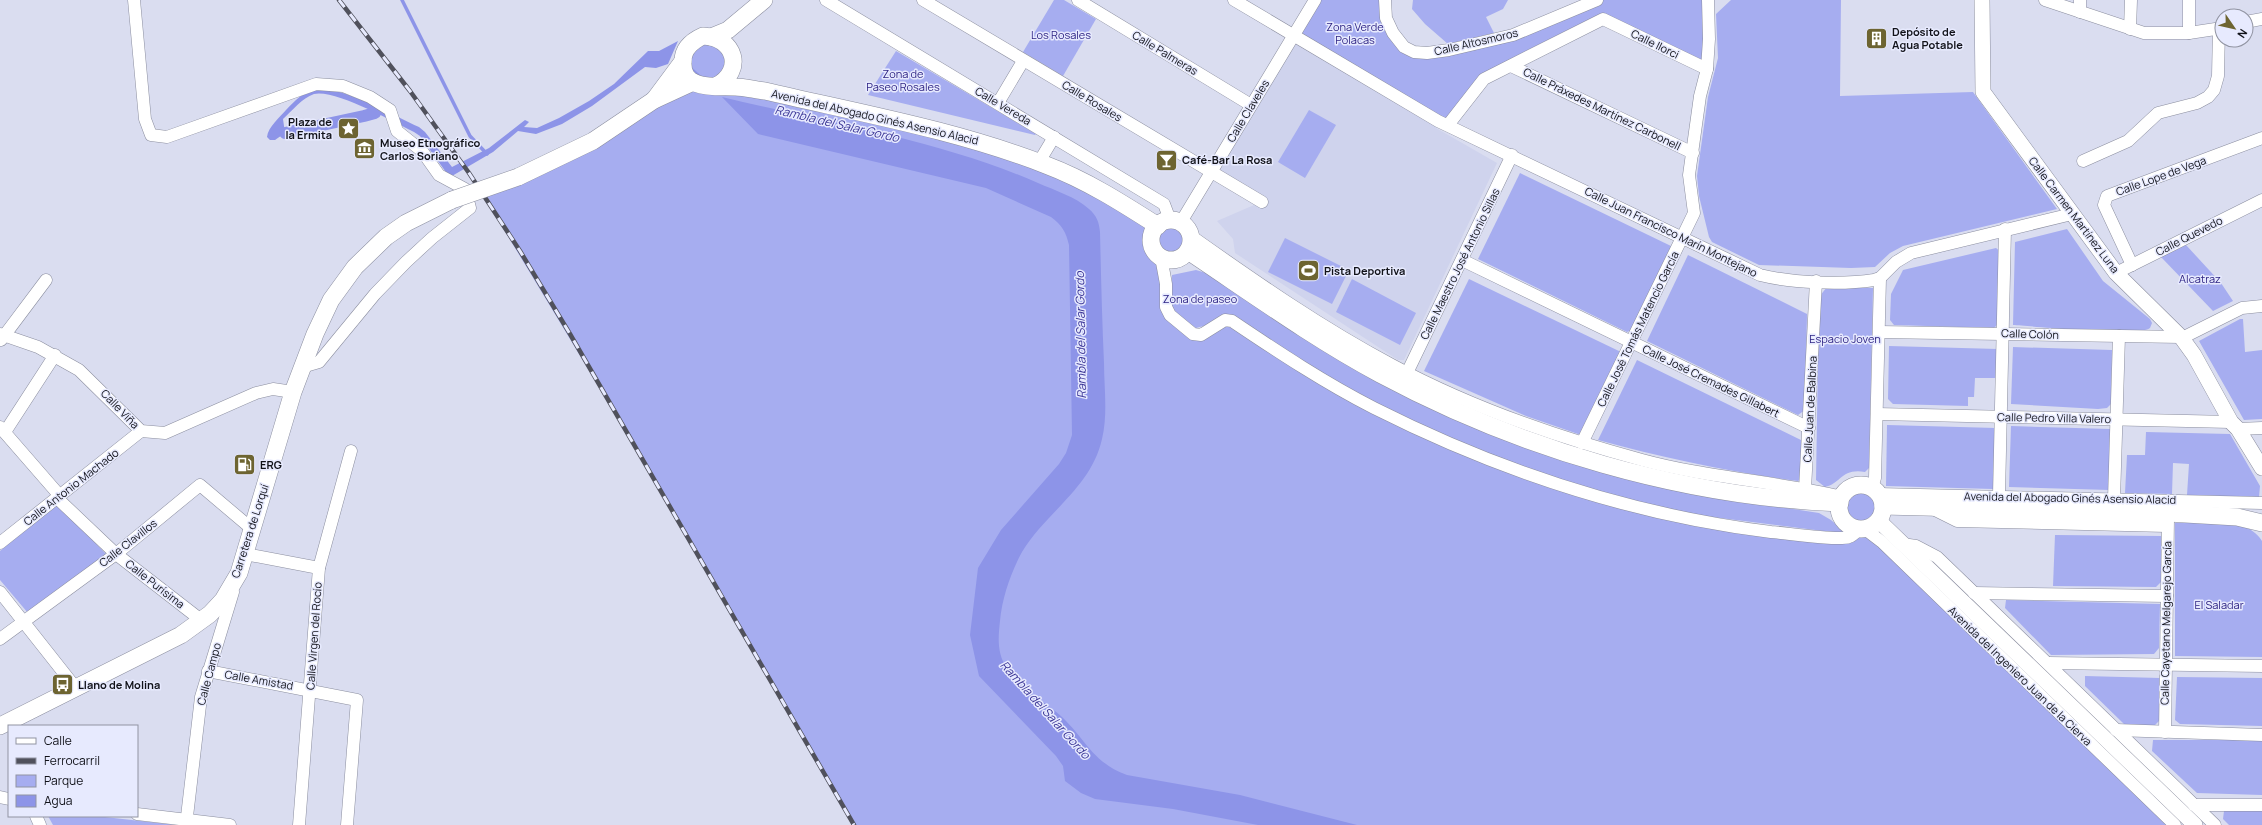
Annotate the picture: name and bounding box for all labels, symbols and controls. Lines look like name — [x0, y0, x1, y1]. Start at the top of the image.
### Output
north arrow — [2214, 8, 2254, 48]
park label: Zona Verde Polacas — [1326, 19, 1384, 47]
place label: Depósito de Agua Potable — [1892, 24, 1963, 52]
street label: Calle Altosmoros — [1433, 25, 1519, 58]
street label: Calle Ilorci — [1629, 25, 1682, 62]
building icon: Depósito de Agua Potable — [1863, 25, 1889, 51]
text: N — [2234, 26, 2251, 41]
park label: Los Rosales — [1031, 27, 1091, 42]
street label: Calle Palmeras — [1130, 27, 1201, 78]
street label: Calle Práxedes Martínez Carbonell — [1521, 64, 1683, 153]
park label: Zona de Paseo Rosales — [866, 66, 940, 94]
street label: Calle Claveles — [1223, 76, 1272, 145]
street label: Calle Rosales — [1059, 77, 1125, 125]
street label: Calle Vereda — [972, 83, 1034, 128]
street label: Avenida del Abogado Ginés Asensio Alacid — [770, 85, 980, 148]
water label: Rambla del Salar Gordo — [773, 101, 902, 146]
place label: Plaza de la Ermita — [285, 114, 332, 142]
place icon: Plaza de la Ermita — [335, 115, 361, 141]
place label: Museo Etnográfico Carlos Soriano — [380, 135, 481, 163]
museum icon: Museo Etnográfico Carlos Soriano — [352, 136, 378, 162]
bar icon: Café-Bar La Rosa — [1154, 147, 1180, 173]
place label: Café-Bar La Rosa — [1182, 152, 1272, 167]
street label: Calle Lope de Vega — [2114, 152, 2208, 199]
street label: Calle Carmen Martínez Luna — [2026, 153, 2123, 276]
street label: Calle Juan Francisco Marín Montejano — [1582, 183, 1761, 280]
street label: Calle Maestro José Antonio Sillas — [1416, 185, 1503, 342]
street label: Calle Quevedo — [2153, 212, 2225, 259]
street label: Calle José Tomás Matencio García — [1593, 249, 1682, 409]
sports icon: Pista Deportiva — [1295, 258, 1321, 284]
place label: Pista Deportiva — [1324, 263, 1405, 278]
water label: Rambla del Salar Gordo — [1071, 271, 1090, 399]
park label: Alcatraz — [2179, 271, 2221, 286]
park label: Zona de paseo — [1163, 291, 1238, 306]
street label: Calle Colón — [2001, 325, 2059, 342]
park label: Espacio Joven — [1809, 331, 1881, 346]
street label: Calle José Cremades Gillabert — [1640, 341, 1782, 420]
street label: Calle Juan de Balbina — [1799, 355, 1820, 463]
street label: Calle Viña — [98, 386, 143, 432]
street label: Calle Pedro Villa Valero — [1997, 409, 2112, 426]
street label: Calle Antonio Machado — [20, 444, 122, 528]
fuel station icon: ERG — [231, 452, 257, 478]
place label: ERG — [260, 457, 282, 472]
street label: Carretera de Lorquí — [227, 482, 272, 580]
street label: Avenida del Abogado Ginés Asensio Alacid — [1964, 488, 2176, 507]
street label: Calle Clavillos — [96, 515, 160, 570]
street label: Calle Cayetano Melgarejo García — [2157, 541, 2174, 705]
street label: Calle Purísima — [123, 556, 188, 611]
street label: Calle Virgen del Rocío — [302, 581, 325, 690]
park label: El Saladar — [2194, 597, 2244, 612]
street label: Avenida del Ingeniero Juan de la Cierva — [1945, 603, 2096, 749]
street label: Calle Campo — [193, 641, 224, 707]
water label: Rambla del Salar Gordo — [997, 657, 1095, 763]
street label: Calle Amistad — [224, 666, 295, 693]
bus stop icon: Llano de Molina — [49, 672, 75, 698]
place label: Llano de Molina — [78, 677, 160, 692]
legend — [8, 725, 138, 817]
text: Calle — [44, 732, 72, 749]
text: Ferrocarril — [44, 752, 100, 769]
text: Parque — [44, 772, 83, 789]
text: Agua — [44, 792, 73, 809]

